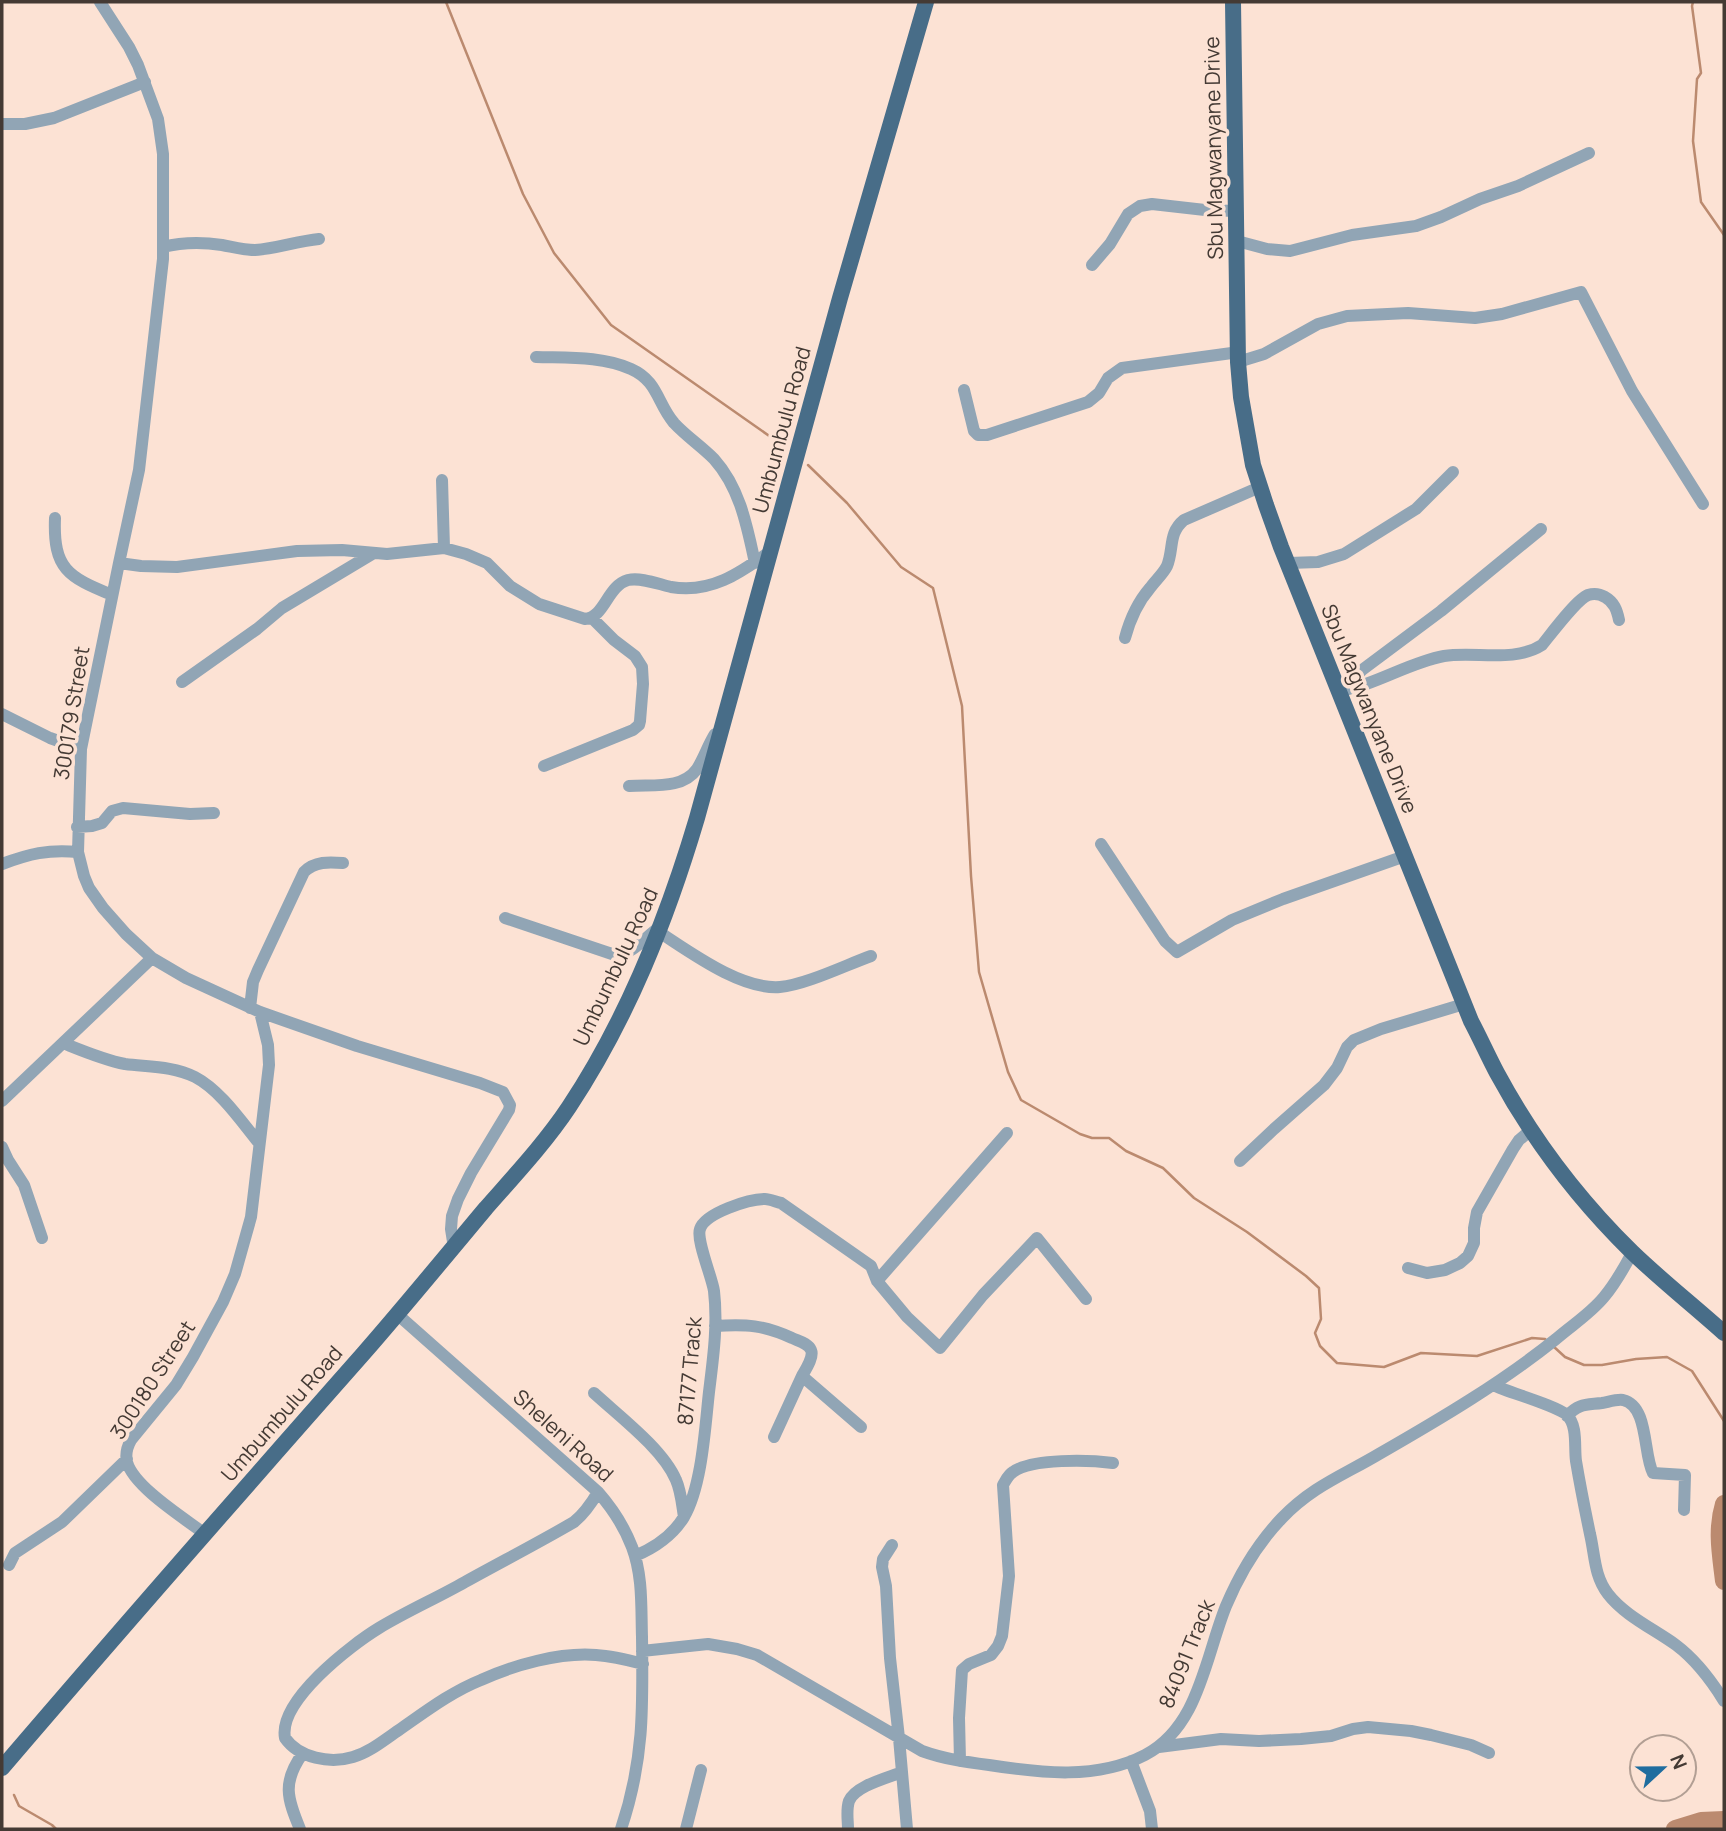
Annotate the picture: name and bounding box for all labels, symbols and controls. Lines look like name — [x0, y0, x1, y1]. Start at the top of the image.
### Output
street label: Sbu Magwanyane Drive — [1197, 36, 1229, 260]
street label: Umbumbulu Road — [745, 343, 817, 516]
street label: Sbu Magwanyane Drive — [1315, 600, 1425, 817]
street label: 300179 Street — [47, 644, 95, 782]
street label: Umbumbulu Road — [566, 883, 664, 1050]
street label: 300180 Street — [103, 1315, 201, 1444]
street label: 87177 Track — [670, 1315, 708, 1426]
street label: Umbumbulu Road — [214, 1339, 348, 1487]
street label: Sheleni Road — [508, 1383, 620, 1488]
street label: 84091 Track — [1152, 1594, 1221, 1712]
north arrow — [1628, 1733, 1698, 1803]
text: N — [1664, 1750, 1693, 1773]

